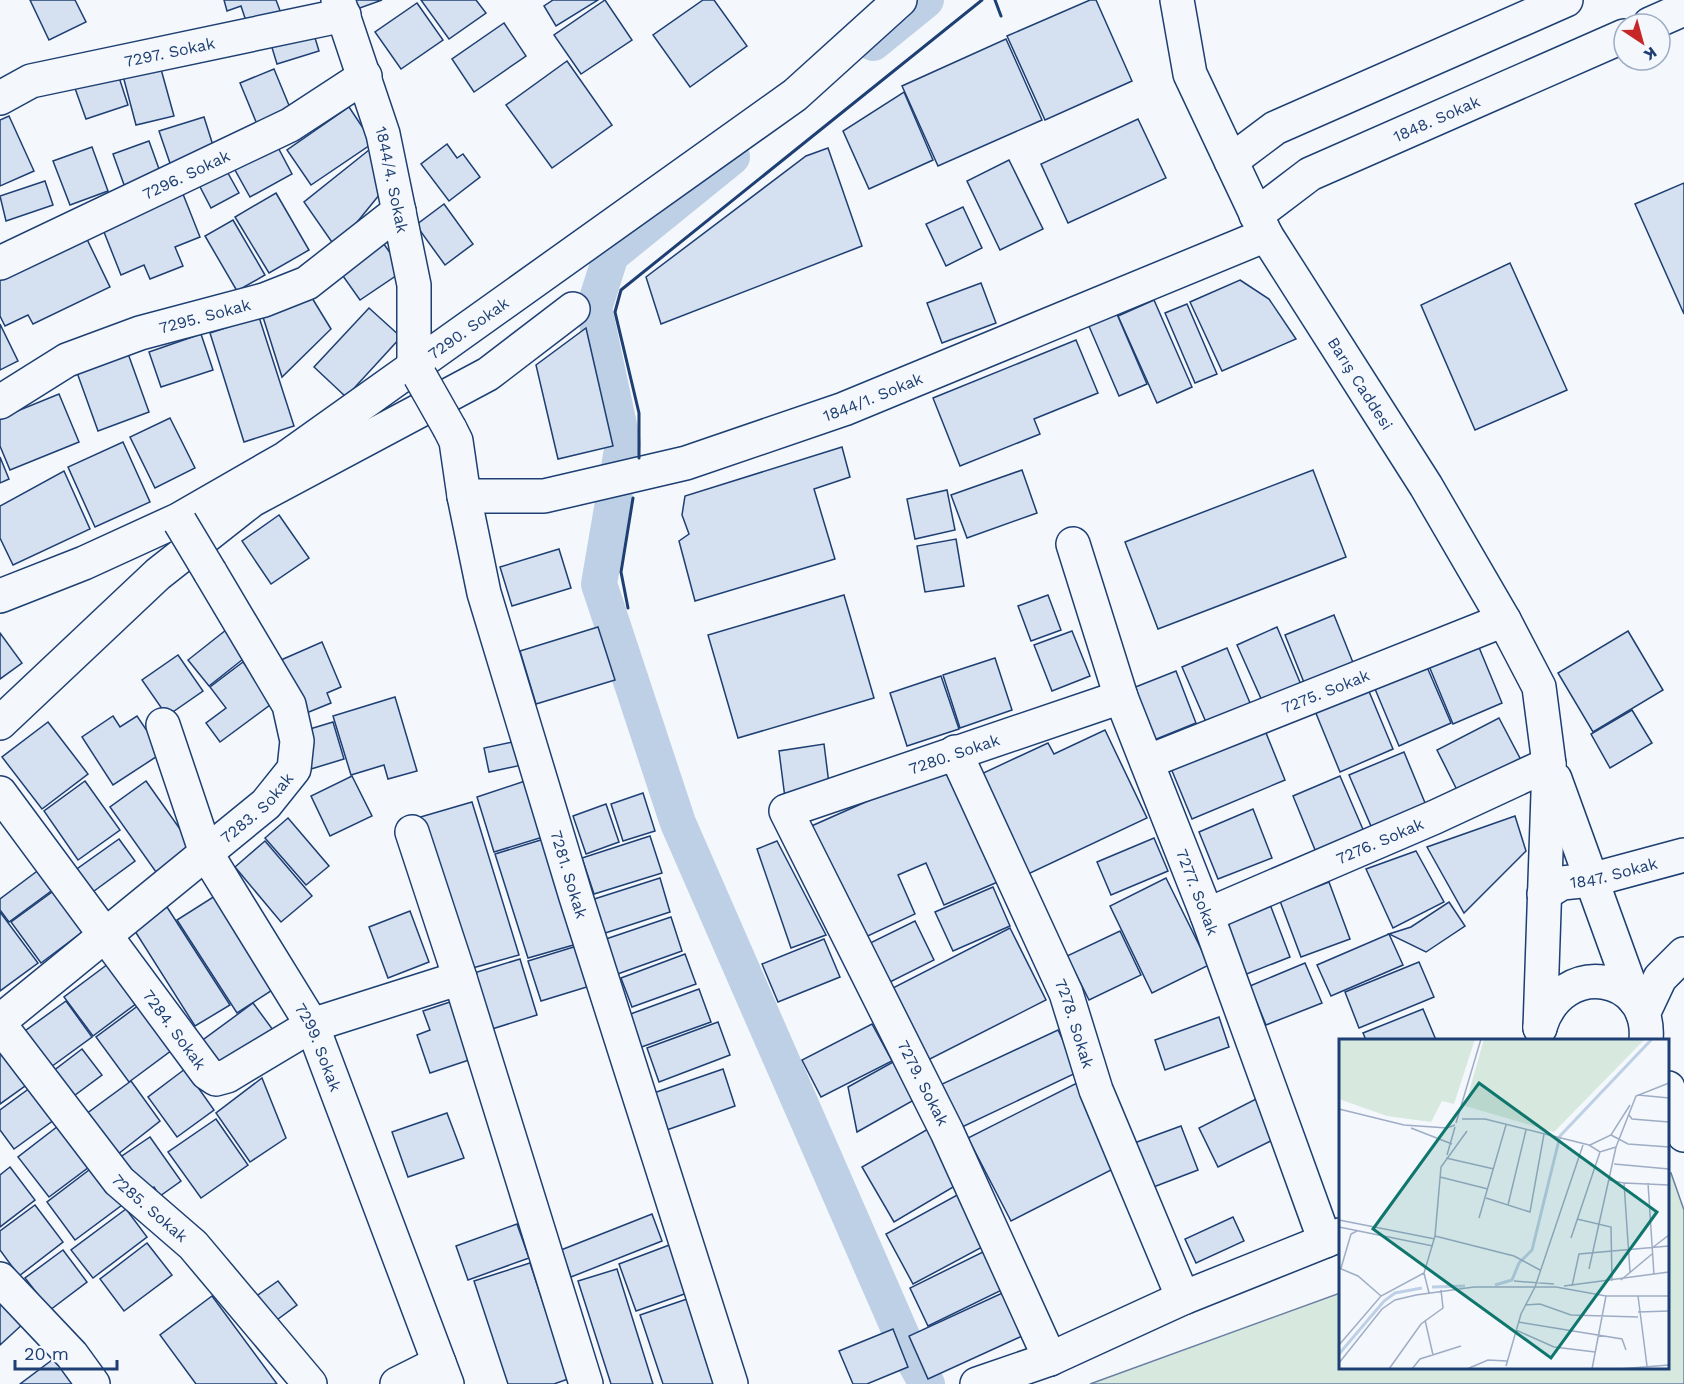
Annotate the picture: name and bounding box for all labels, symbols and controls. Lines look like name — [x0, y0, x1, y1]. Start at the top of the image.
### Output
north arrow — [1612, 12, 1672, 72]
street label: 7297. Sokak — [123, 33, 217, 71]
text: K — [1640, 43, 1661, 65]
street label: 1848. Sokak — [1390, 91, 1483, 146]
street label: 1844/4. Sokak — [372, 124, 413, 235]
street label: 7296. Sokak — [139, 146, 233, 203]
street label: 7290. Sokak — [424, 293, 512, 363]
street label: 7295. Sokak — [157, 294, 253, 337]
street label: Barış Caddesi — [1324, 333, 1397, 433]
street label: 1844/1. Sokak — [821, 368, 925, 425]
street label: 7275. Sokak — [1279, 665, 1372, 717]
street label: 7280. Sokak — [906, 730, 1002, 778]
street label: 7283. Sokak — [216, 769, 297, 847]
street label: 7276. Sokak — [1333, 814, 1426, 868]
street label: 7281. Sokak — [547, 828, 592, 921]
street label: 7277. Sokak — [1172, 846, 1223, 938]
street label: 1847. Sokak — [1569, 853, 1659, 892]
street label: 7278. Sokak — [1051, 975, 1098, 1071]
street label: 7284. Sokak — [139, 986, 210, 1073]
street label: 7299. Sokak — [291, 999, 346, 1094]
street label: 7279. Sokak — [893, 1037, 953, 1129]
inset map — [1339, 1039, 1669, 1369]
street label: 7285. Sokak — [108, 1170, 192, 1246]
scale bar — [15, 1333, 117, 1371]
text: 20 m — [24, 1343, 69, 1364]

